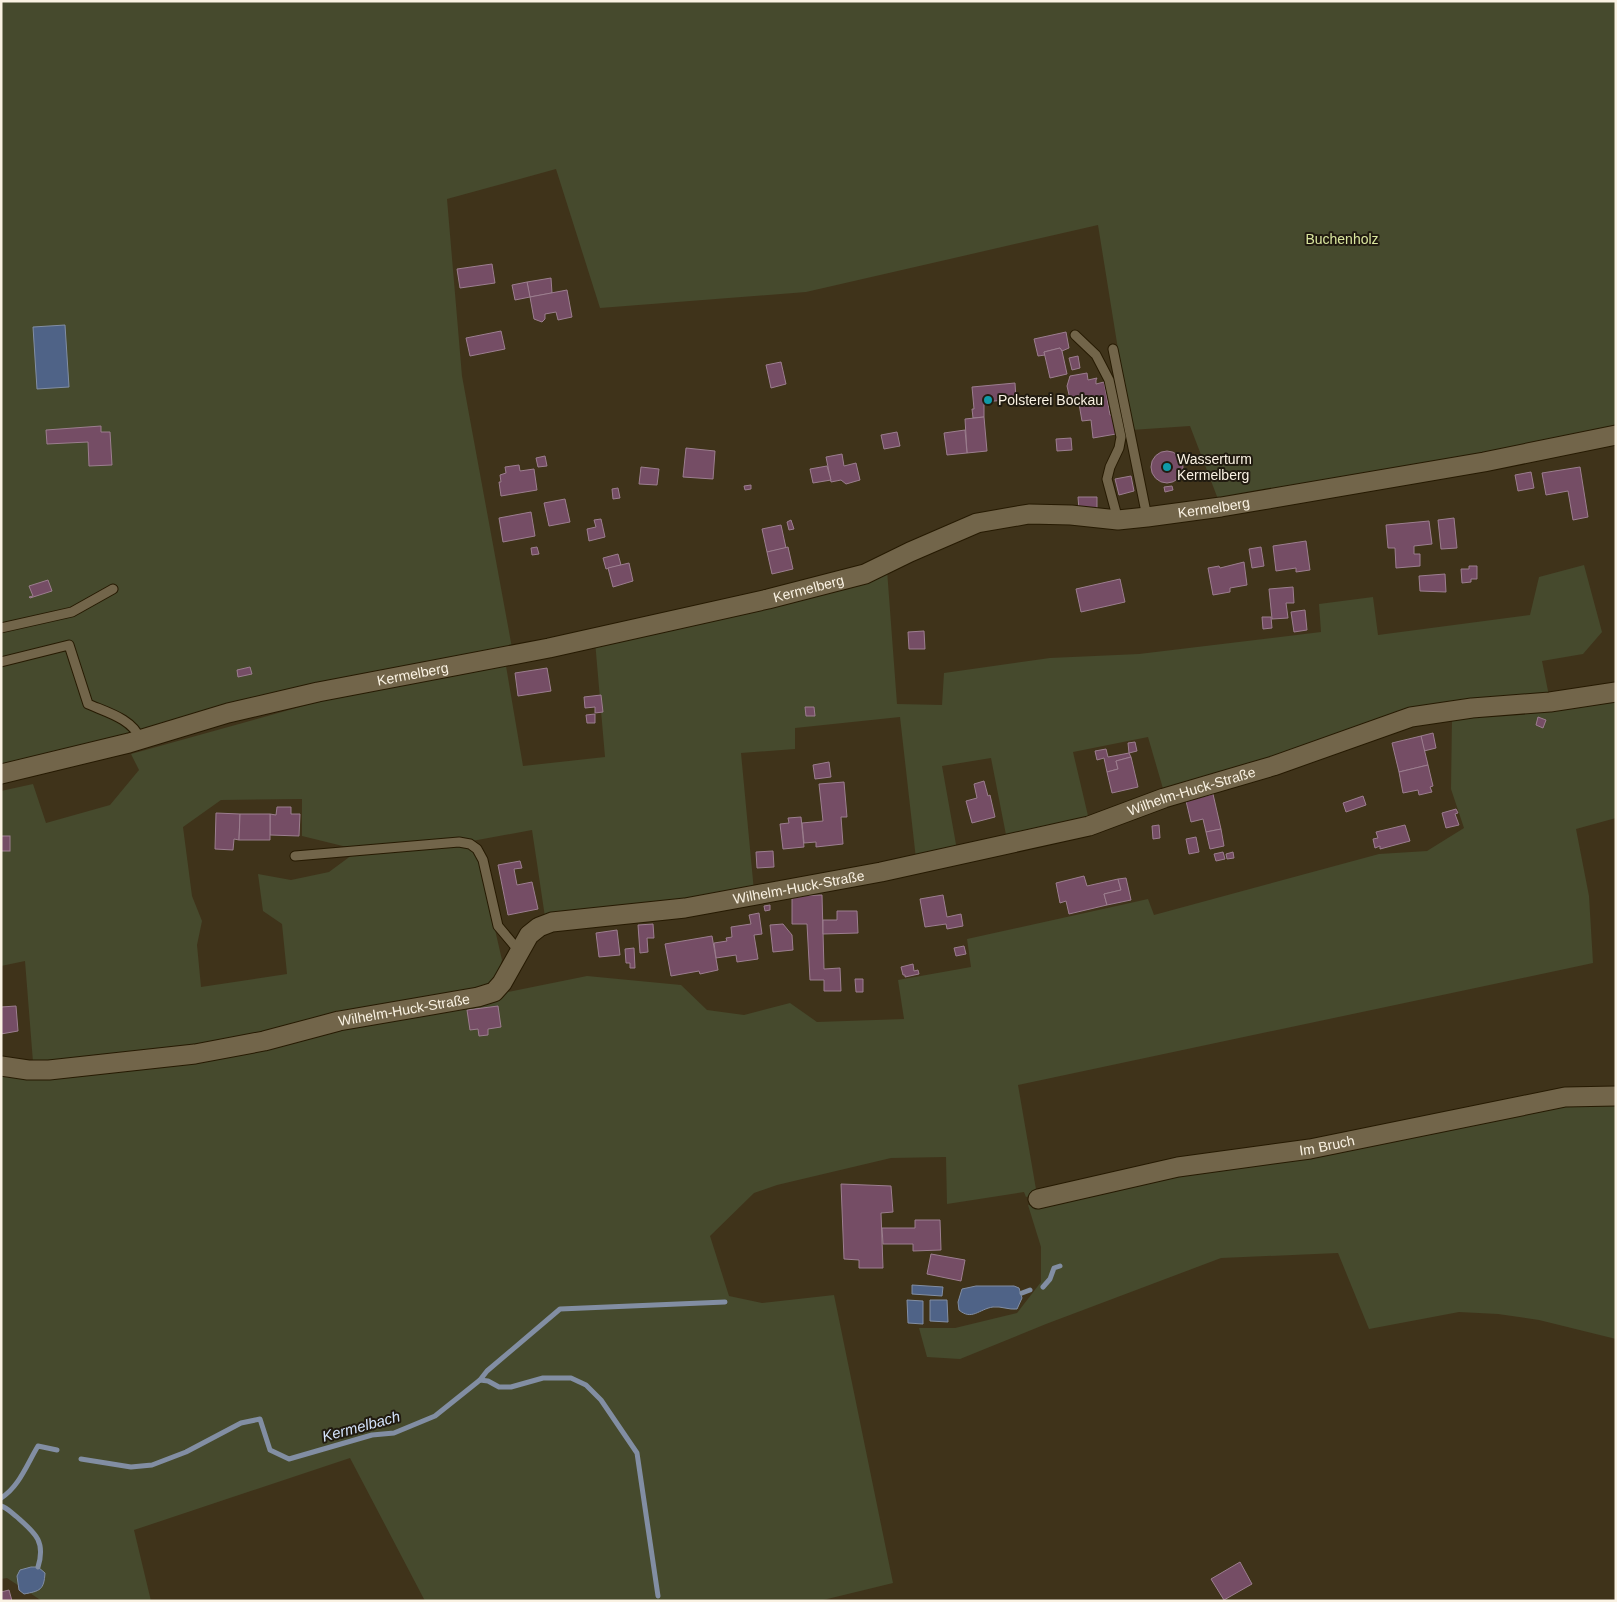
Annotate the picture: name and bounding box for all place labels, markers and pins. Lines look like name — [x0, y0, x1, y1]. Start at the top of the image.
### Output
place label: Polsterei Bockau — [998, 392, 1103, 408]
marker: Polsterei Bockau — [982, 394, 994, 406]
place label: Wasserturm Kermelberg — [1177, 451, 1252, 483]
marker: Wasserturm Kermelberg — [1161, 461, 1173, 473]

